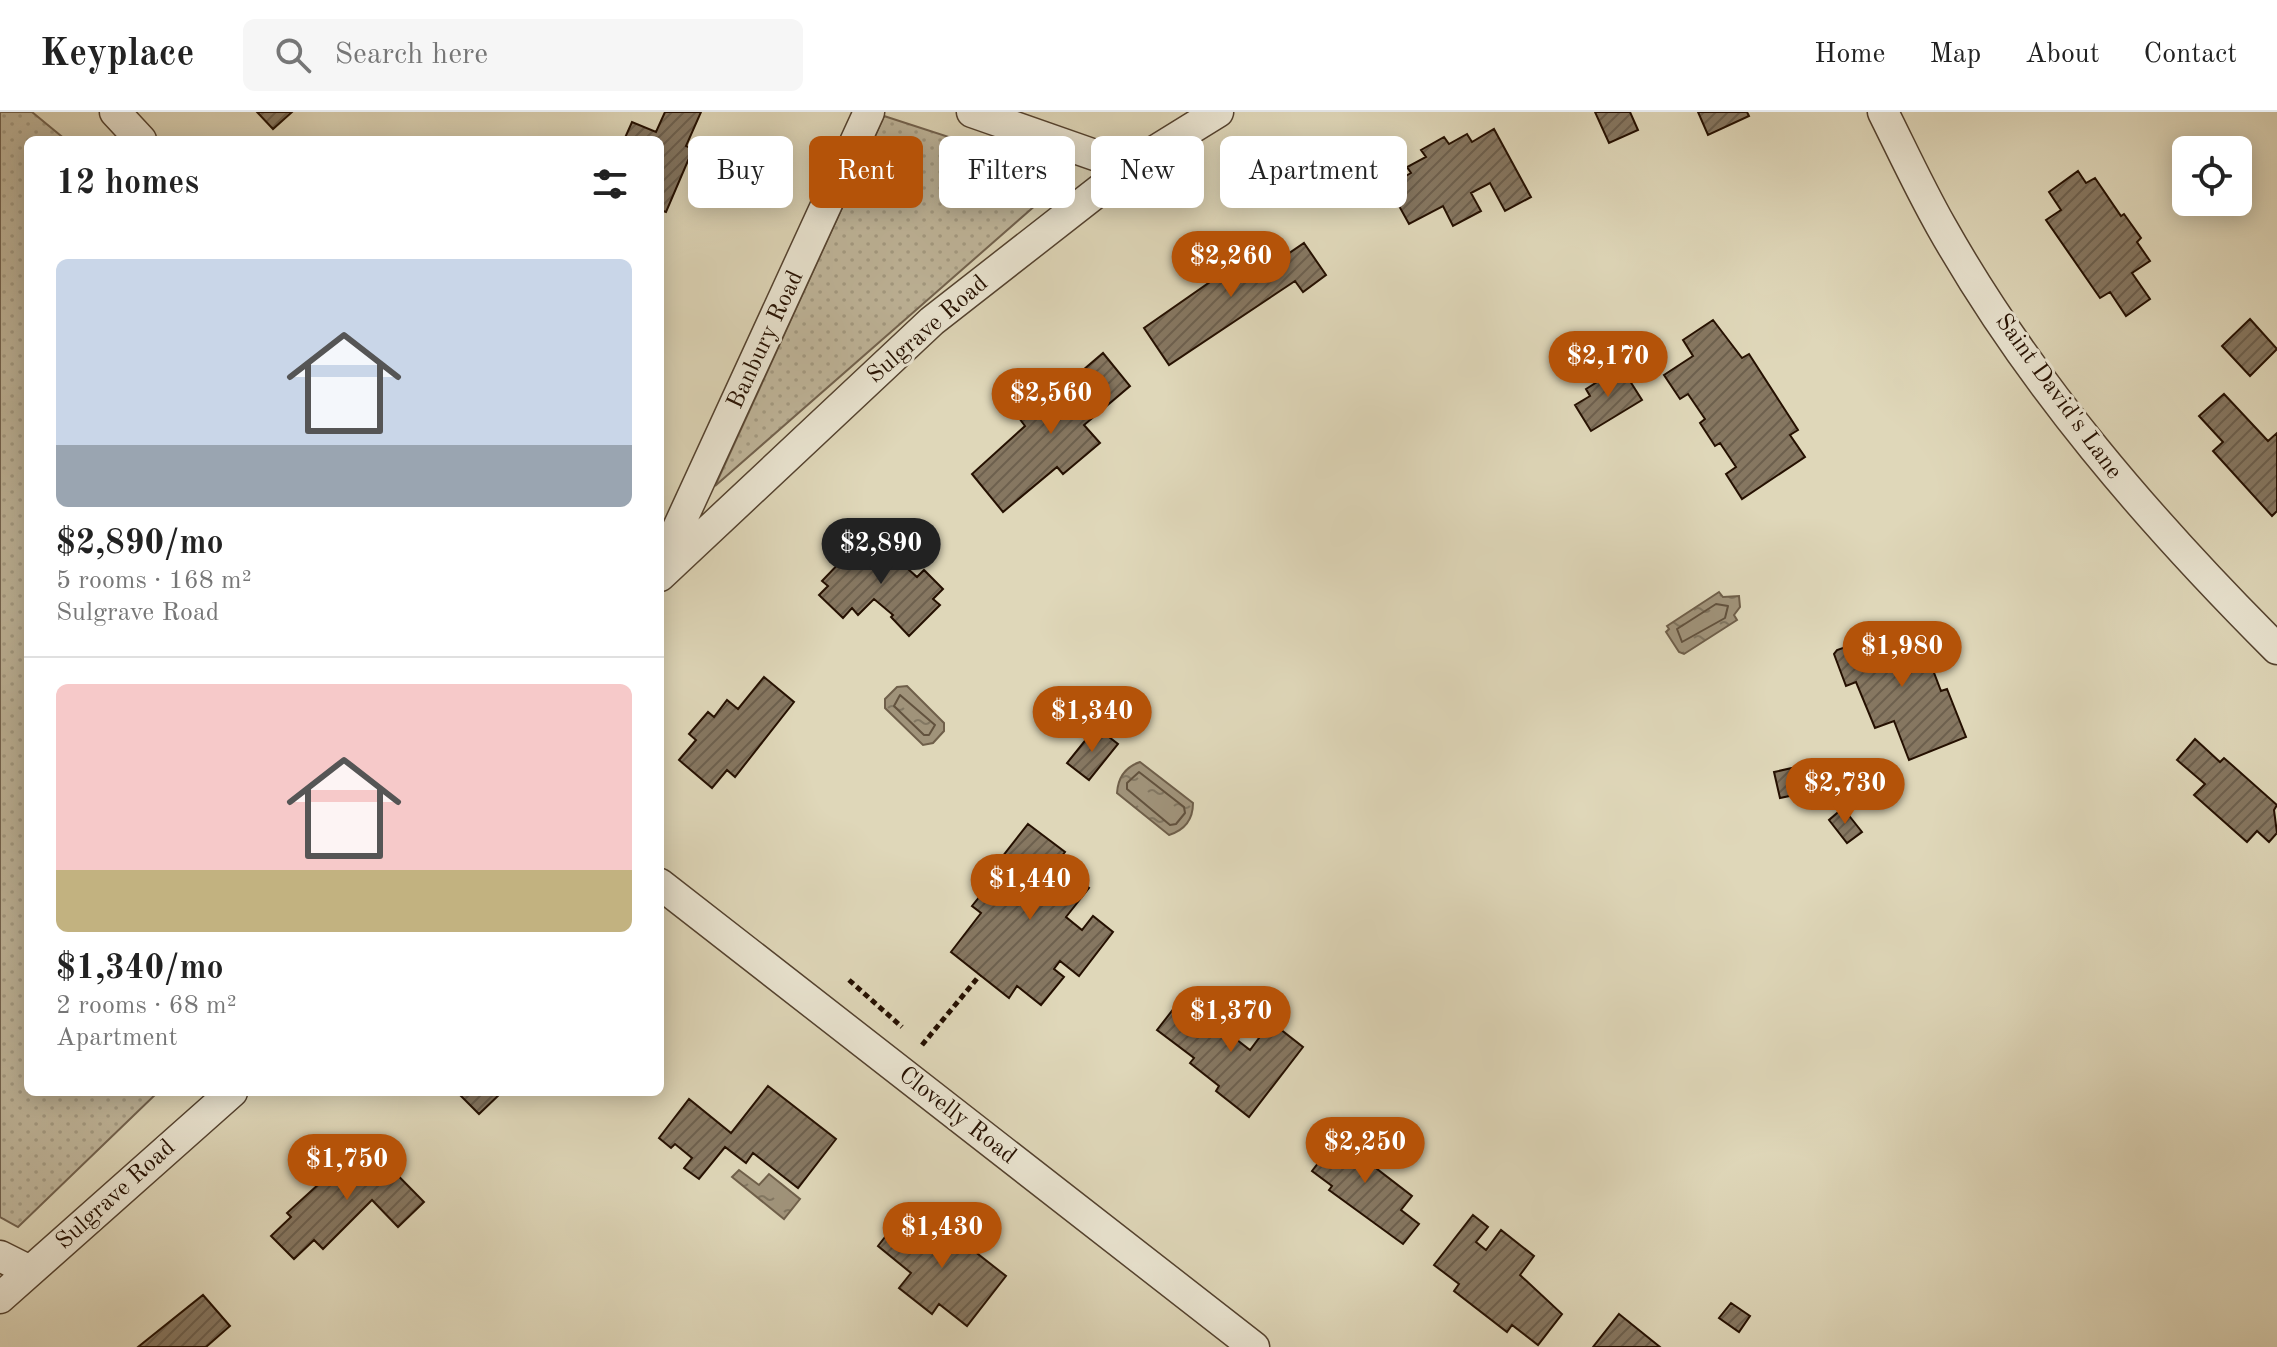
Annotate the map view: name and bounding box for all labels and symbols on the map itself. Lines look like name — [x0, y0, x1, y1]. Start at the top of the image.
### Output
pin: $2,260 — [1166, 231, 1296, 299]
street label: Banbury Road — [724, 267, 808, 413]
street label: Sulgrave Road — [863, 271, 993, 389]
street label: Saint David's Lane — [1990, 310, 2126, 484]
pin: $2,170 — [1543, 331, 1673, 399]
pin: $2,560 — [986, 368, 1116, 436]
pin: $2,890 — [816, 518, 946, 586]
pin: $1,980 — [1837, 621, 1967, 689]
pin: $1,340 — [1027, 686, 1157, 754]
pin: $2,730 — [1780, 758, 1910, 826]
pin: $1,440 — [965, 854, 1095, 922]
pin: $1,370 — [1166, 986, 1296, 1054]
street label: Clovelly Road — [894, 1063, 1020, 1169]
pin: $2,250 — [1300, 1117, 1430, 1185]
pin: $1,750 — [282, 1134, 412, 1202]
street label: Sulgrave Road — [52, 1136, 180, 1254]
pin: $1,430 — [877, 1202, 1007, 1270]

